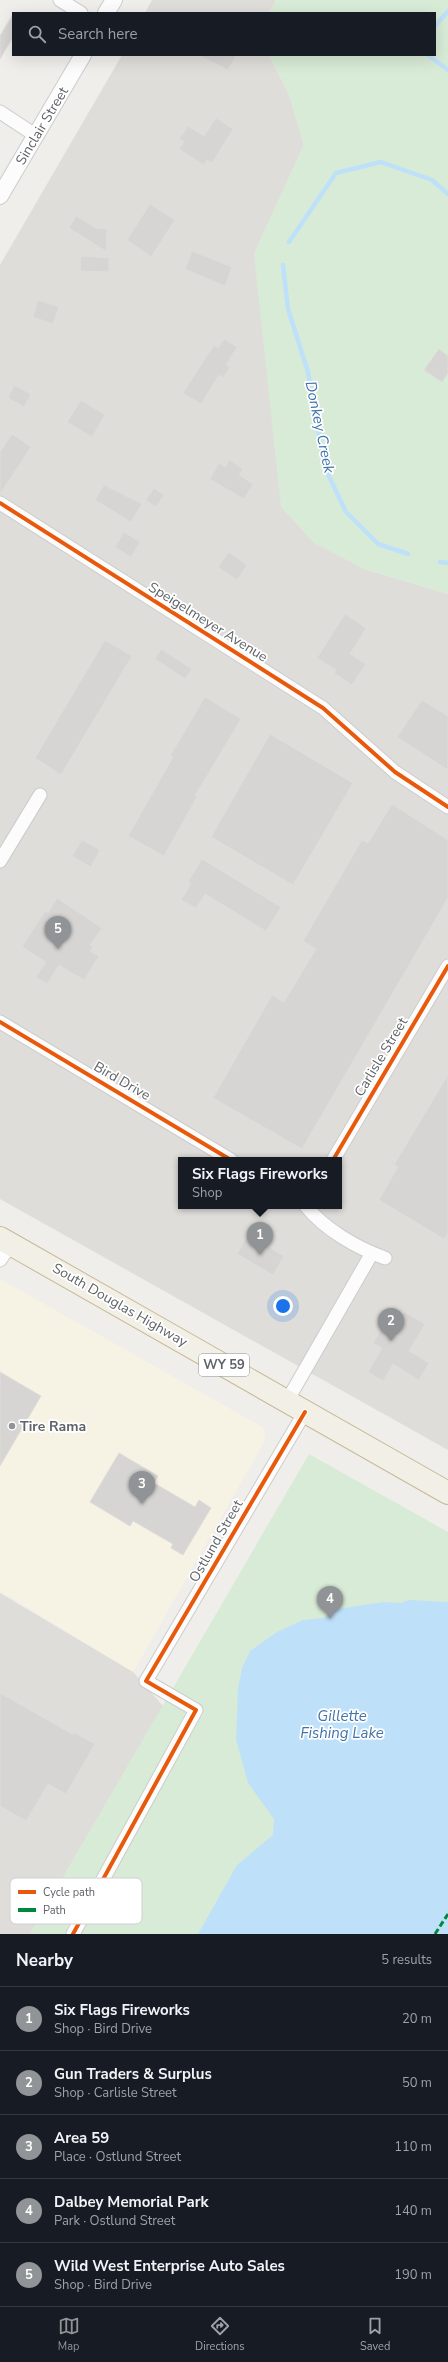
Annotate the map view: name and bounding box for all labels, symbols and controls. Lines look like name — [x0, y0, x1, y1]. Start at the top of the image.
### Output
search box — [12, 12, 436, 56]
icon: search — [26, 23, 48, 45]
text: Search here — [58, 24, 138, 44]
street label: Sinclair Street — [11, 83, 73, 169]
water label: Donkey Creek — [300, 379, 340, 475]
street label: Speigelmeyer Avenue — [145, 578, 271, 666]
pin: 5 — [45, 916, 71, 949]
street label: Carlisle Street — [350, 1014, 412, 1100]
street label: Bird Drive — [90, 1057, 154, 1105]
popup — [178, 1157, 342, 1209]
text: Six Flags Fireworks — [192, 1164, 328, 1184]
text: Shop — [192, 1184, 222, 1202]
pin: 1 — [247, 1222, 273, 1255]
street label: South Douglas Highway — [49, 1259, 192, 1352]
your location — [273, 1296, 293, 1316]
pin: 2 — [378, 1308, 404, 1341]
road number: WY 59 — [199, 1354, 249, 1376]
place label: Tire Rama — [20, 1417, 86, 1436]
marker: Tire Rama — [7, 1421, 17, 1431]
pin: 3 — [129, 1471, 155, 1504]
street label: Ostlund Street — [185, 1496, 247, 1586]
pin: 4 — [317, 1586, 343, 1619]
water label: Gillette Fishing Lake — [300, 1706, 384, 1743]
legend — [10, 1878, 142, 1924]
text: Cycle path — [43, 1885, 95, 1900]
text: Path — [43, 1903, 66, 1918]
text: Nearby — [16, 1949, 73, 1972]
text: 5 results — [381, 1951, 432, 1969]
text: Six Flags Fireworks — [54, 2000, 190, 2020]
text: 1 — [25, 2010, 33, 2028]
text: 20 m — [402, 2010, 432, 2028]
text: Shop · Bird Drive — [54, 2020, 152, 2038]
text: Gun Traders & Surplus — [54, 2064, 212, 2084]
text: 2 — [25, 2074, 33, 2092]
text: 50 m — [402, 2074, 432, 2092]
text: Shop · Carlisle Street — [54, 2084, 177, 2102]
text: Area 59 — [54, 2128, 109, 2148]
text: 3 — [25, 2138, 33, 2156]
text: 110 m — [394, 2138, 432, 2156]
text: Place · Ostlund Street — [54, 2148, 181, 2166]
text: Dalbey Memorial Park — [54, 2192, 209, 2212]
text: 4 — [25, 2202, 33, 2220]
text: 140 m — [394, 2202, 432, 2220]
text: Park · Ostlund Street — [54, 2212, 175, 2230]
text: Wild West Enterprise Auto Sales — [54, 2256, 285, 2276]
text: 5 — [25, 2266, 33, 2284]
text: 190 m — [394, 2266, 432, 2284]
text: Shop · Bird Drive — [54, 2276, 152, 2294]
tab: Map — [58, 2315, 80, 2354]
tab: Directions — [195, 2315, 245, 2354]
tab: Saved — [360, 2315, 390, 2354]

